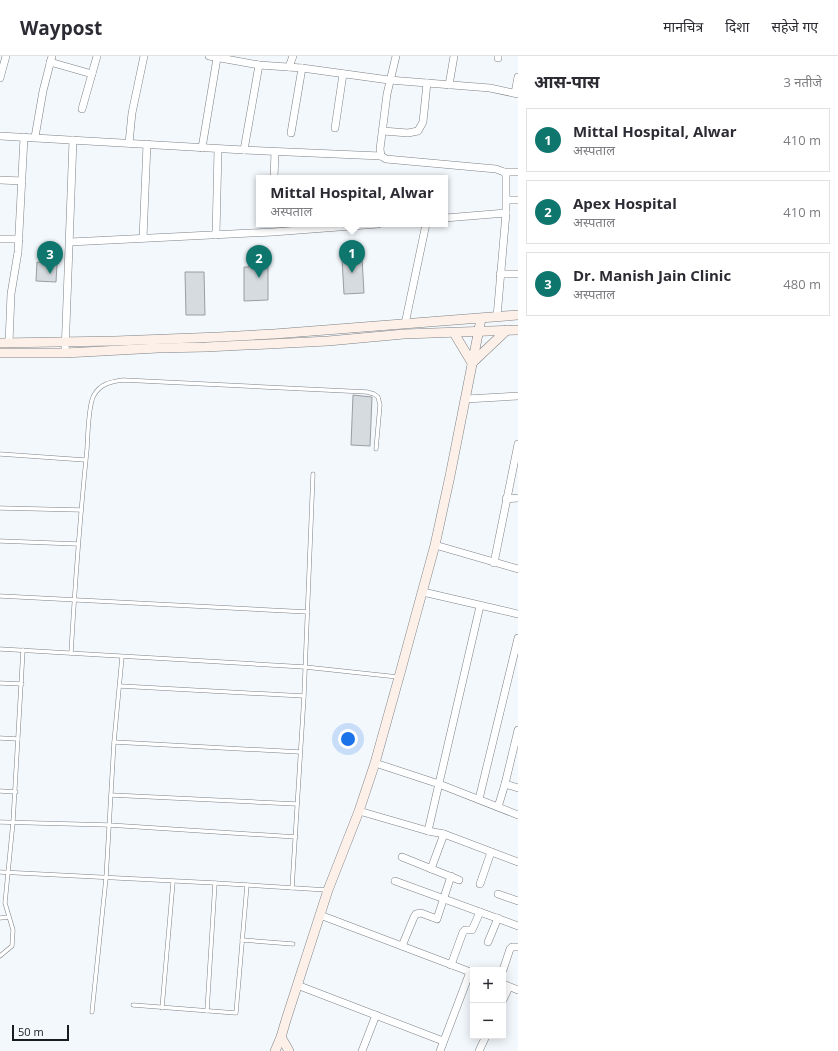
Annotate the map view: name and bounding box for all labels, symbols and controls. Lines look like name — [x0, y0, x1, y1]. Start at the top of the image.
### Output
text: Waypost — [20, 15, 102, 41]
text: मानचित्र — [663, 17, 703, 36]
text: दिशा — [725, 17, 749, 36]
text: सहेजे गए — [771, 17, 818, 36]
text: आस-पास — [534, 70, 600, 93]
text: 3 नतीजे — [784, 73, 822, 91]
text: Mittal Hospital, Alwar — [573, 121, 737, 141]
text: 1 — [544, 131, 552, 149]
text: 410 m — [783, 131, 821, 149]
text: अस्पताल — [573, 141, 615, 159]
popup — [256, 175, 448, 227]
text: Mittal Hospital, Alwar — [270, 182, 434, 202]
text: Apex Hospital — [573, 193, 677, 213]
text: अस्पताल — [270, 202, 312, 220]
text: 2 — [544, 203, 552, 221]
text: 410 m — [783, 203, 821, 221]
text: अस्पताल — [573, 213, 615, 231]
pin: 1 — [339, 240, 365, 273]
pin: 3 — [37, 241, 63, 274]
pin: 2 — [246, 245, 272, 278]
text: Dr. Manish Jain Clinic — [573, 265, 731, 285]
text: 3 — [544, 275, 552, 293]
text: 480 m — [783, 275, 821, 293]
text: अस्पताल — [573, 285, 615, 303]
your location — [338, 729, 358, 749]
map controls — [470, 967, 506, 1039]
button: + — [470, 967, 506, 1003]
button: − — [470, 1003, 506, 1039]
scale bar — [12, 1023, 69, 1042]
text: 50 m — [18, 1024, 44, 1039]

